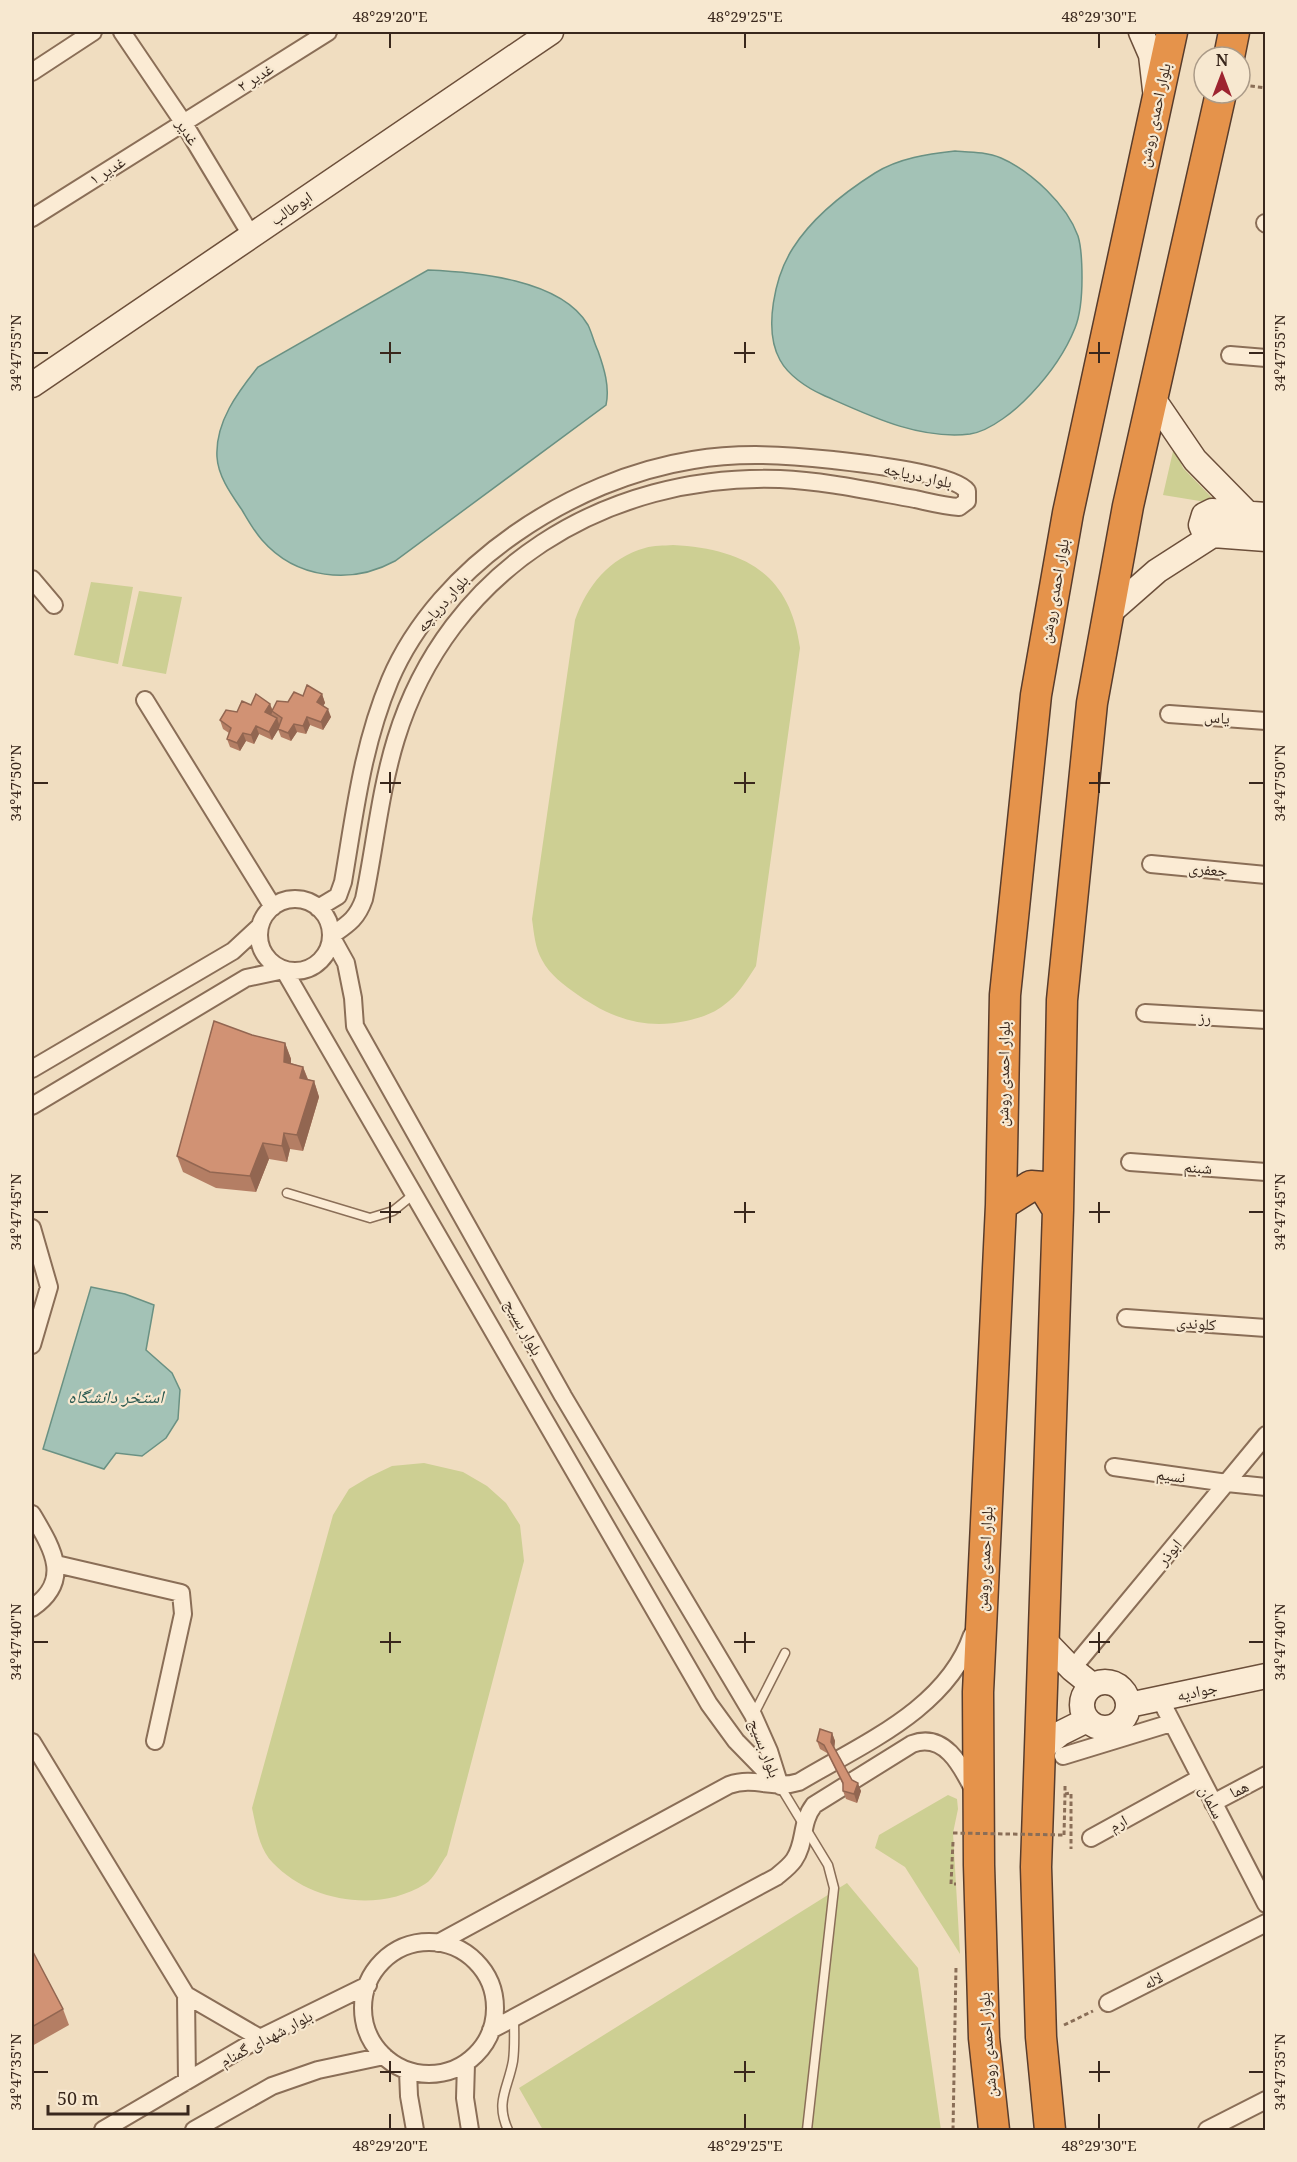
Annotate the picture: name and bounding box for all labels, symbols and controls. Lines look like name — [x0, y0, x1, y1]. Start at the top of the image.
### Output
text: 48°29'20"E — [352, 6, 428, 26]
text: 48°29'25"E — [707, 6, 783, 26]
text: 48°29'30"E — [1061, 6, 1137, 26]
north arrow — [1192, 45, 1252, 105]
text: N — [1216, 49, 1229, 71]
street label: غدیر ۲ — [233, 57, 277, 97]
street label: بلوار احمدی روشن — [1132, 61, 1176, 169]
street label: غدیر — [171, 114, 205, 150]
street label: غدیر ۱ — [85, 150, 129, 190]
street label: ابوطالب — [265, 186, 317, 230]
text: 34°47'55"N — [5, 314, 25, 392]
text: 34°47'55"N — [1269, 314, 1289, 392]
street label: بلوار دریاچه — [882, 457, 954, 493]
street label: بلوار احمدی روشن — [1034, 537, 1074, 645]
street label: بلوار دریاچه — [411, 569, 473, 637]
street label: یاس — [1203, 705, 1231, 729]
text: 34°47'50"N — [5, 744, 25, 822]
text: 34°47'50"N — [1269, 744, 1289, 822]
street label: جعفری — [1187, 856, 1229, 882]
street label: رز — [1197, 1006, 1212, 1028]
street label: بلوار احمدی روشن — [991, 1021, 1015, 1127]
street label: شبنم — [1183, 1155, 1213, 1179]
text: 34°47'45"N — [5, 1173, 25, 1251]
text: 34°47'45"N — [1269, 1173, 1289, 1251]
street label: بلوار بسیج — [499, 1295, 549, 1359]
street label: کلوندی — [1175, 1311, 1217, 1335]
water label: استخر دانشگاه — [68, 1384, 165, 1408]
street label: نسیم — [1155, 1462, 1187, 1488]
street label: بلوار احمدی روشن — [970, 1506, 998, 1612]
street label: ابوذر — [1151, 1534, 1187, 1571]
text: 34°47'40"N — [5, 1603, 25, 1681]
text: 34°47'40"N — [1269, 1603, 1289, 1681]
street label: جوادیه — [1175, 1676, 1219, 1706]
street label: بلوار بسیج — [744, 1715, 786, 1781]
street label: هما — [1226, 1775, 1252, 1803]
street label: سلمان — [1194, 1782, 1230, 1822]
street label: ارم — [1105, 1809, 1131, 1837]
street label: لاله — [1140, 1966, 1166, 1994]
street label: بلوار احمدی روشن — [972, 1991, 1002, 2099]
street label: بلوار شهدای گمنام — [216, 2004, 316, 2072]
text: 34°47'35"N — [5, 2033, 25, 2111]
text: 34°47'35"N — [1269, 2033, 1289, 2111]
scale bar — [48, 2078, 188, 2116]
text: 50 m — [57, 2086, 99, 2110]
text: 48°29'20"E — [352, 2135, 428, 2155]
text: 48°29'25"E — [707, 2135, 783, 2155]
text: 48°29'30"E — [1061, 2135, 1137, 2155]

